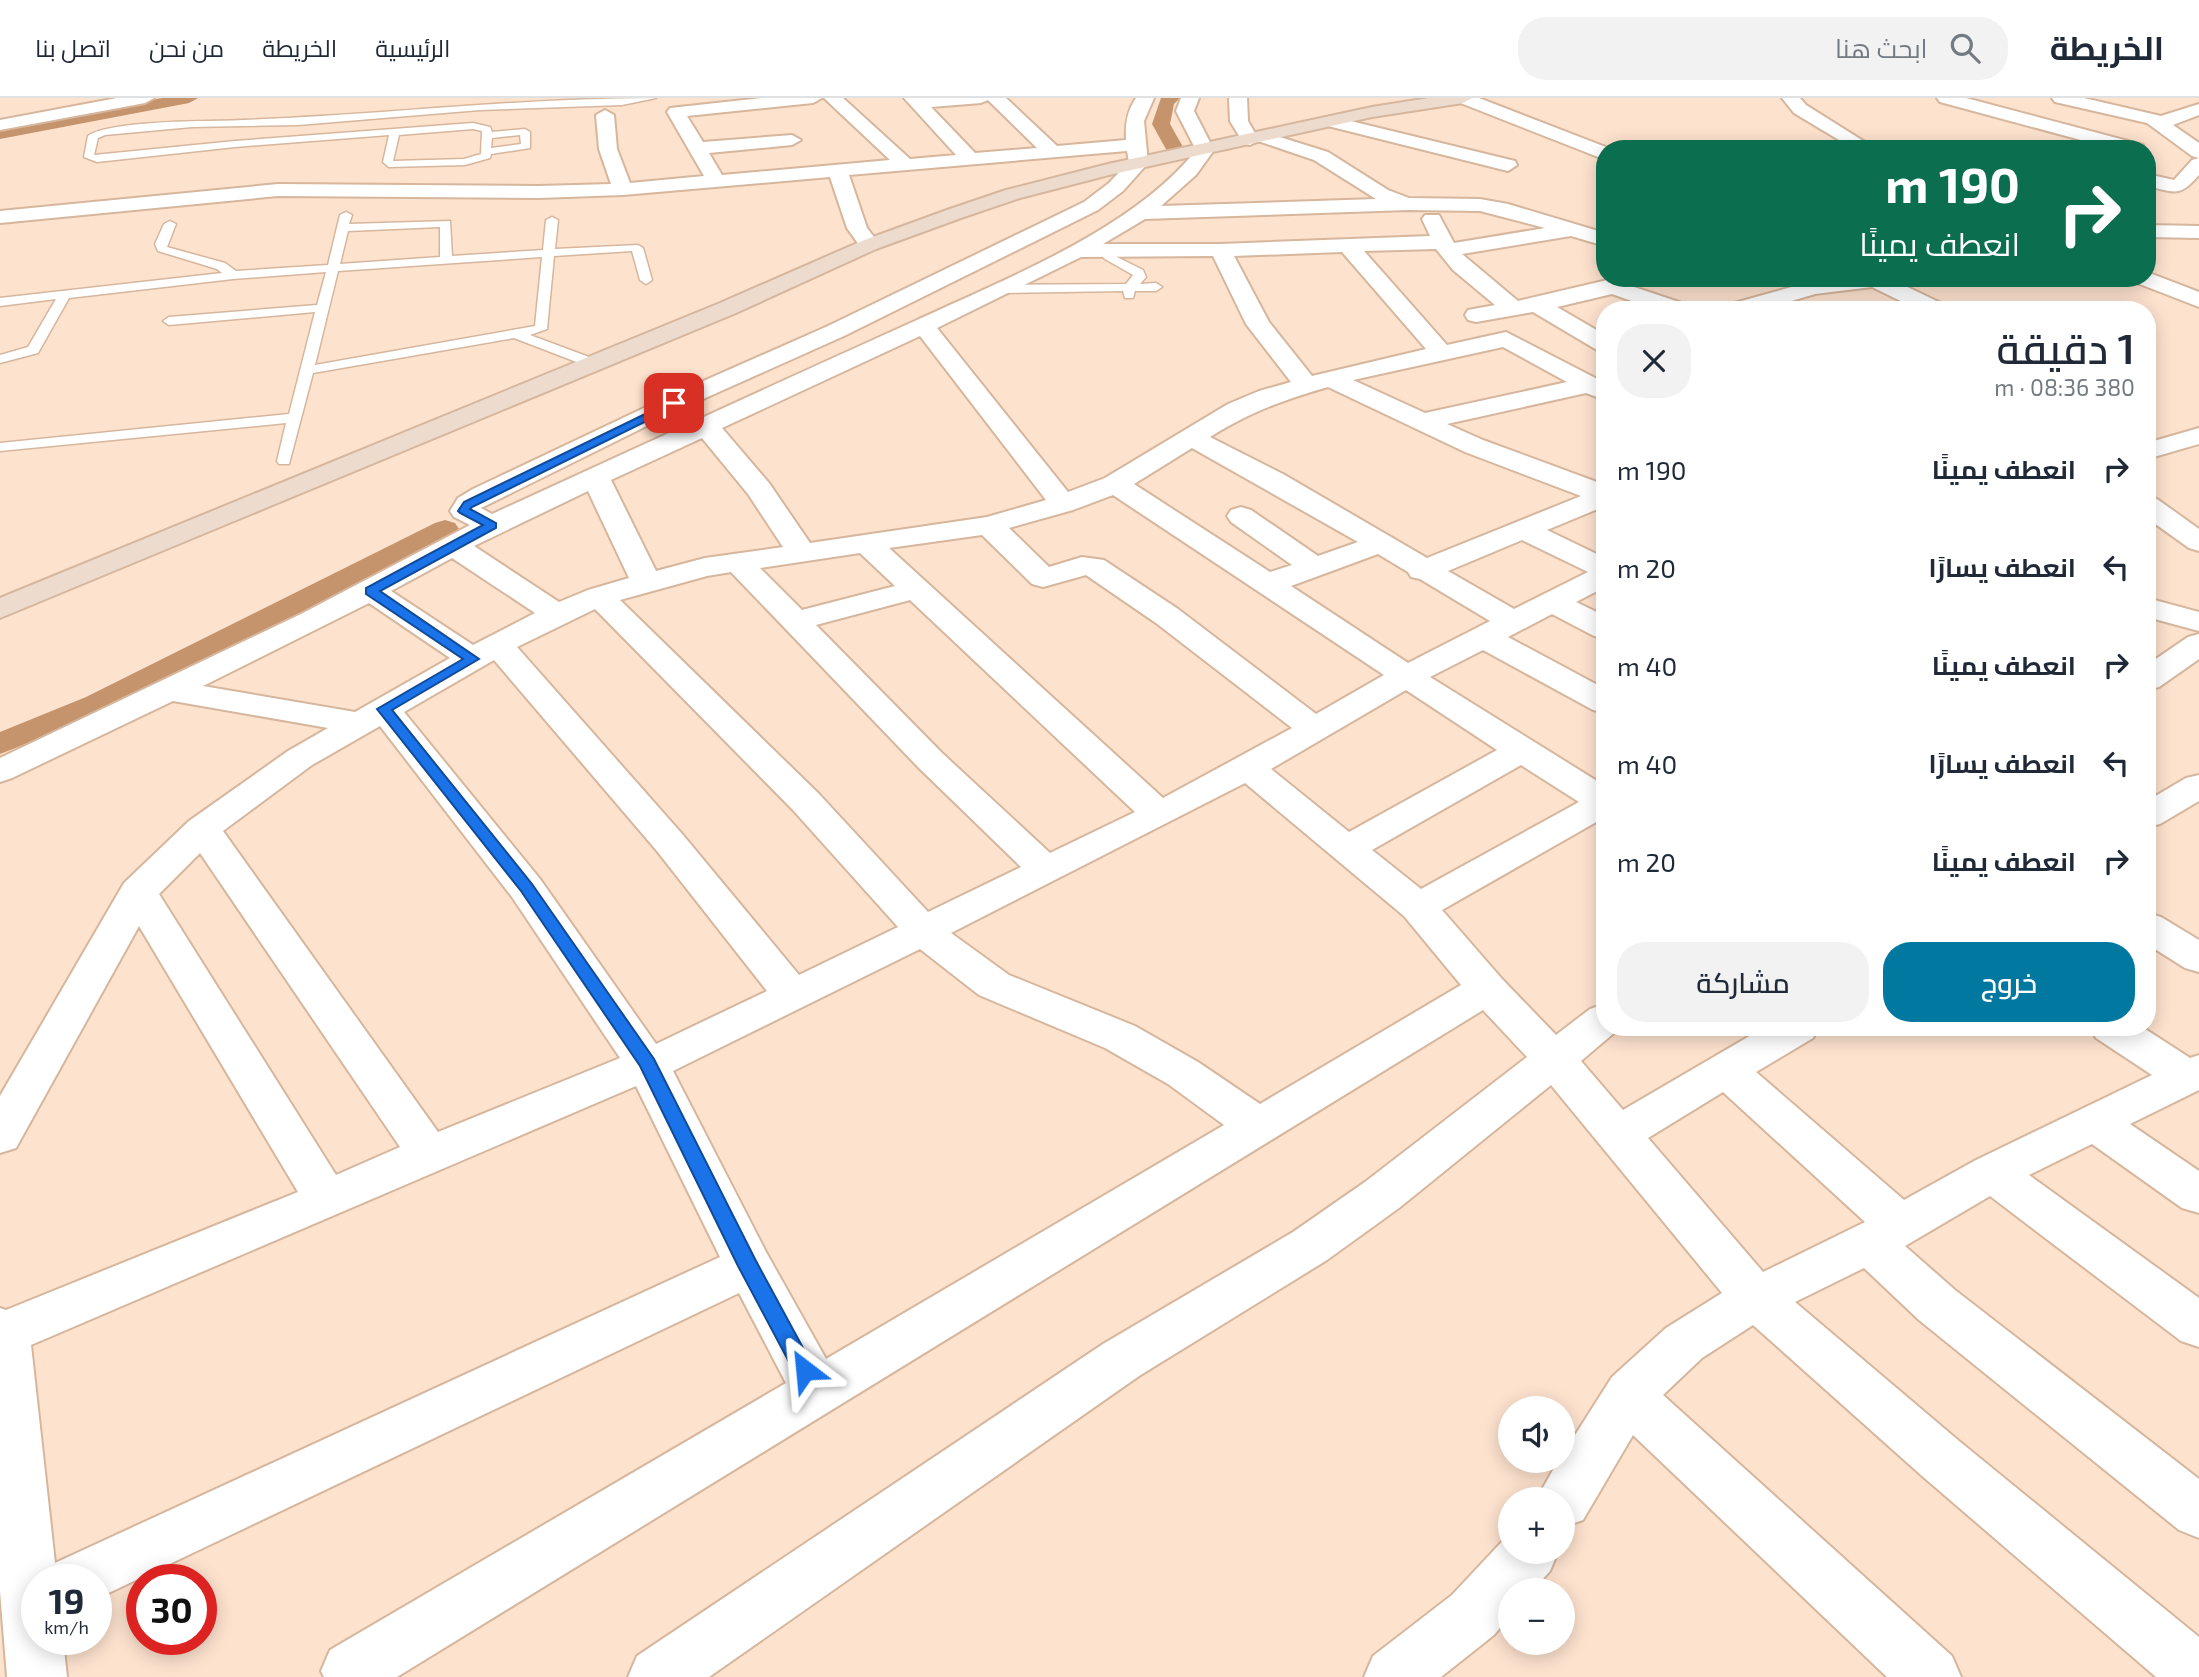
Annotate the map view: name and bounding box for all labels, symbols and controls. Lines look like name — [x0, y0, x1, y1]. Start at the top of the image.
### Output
search box — [1518, 17, 2008, 80]
text: الخريطة — [2050, 27, 2164, 67]
icon: search — [1946, 29, 1984, 67]
text: ابحث هنا — [1835, 32, 1928, 63]
text: اتصل بنا — [35, 33, 111, 62]
text: من نحن — [149, 33, 224, 62]
text: الخريطة — [262, 33, 337, 62]
text: الرئيسية — [375, 33, 450, 62]
text: 190 m — [1885, 154, 2020, 213]
icon: right — [2044, 168, 2135, 259]
text: انعطف يمينًا — [1859, 224, 2020, 262]
text: 1 دقيقة — [1996, 322, 2135, 372]
button: close — [1617, 324, 1691, 398]
pin — [644, 373, 704, 433]
text: 380 m · 08:36 — [1994, 373, 2135, 401]
icon: arrive — [655, 384, 693, 422]
icon: right — [2097, 450, 2135, 488]
text: انعطف يمينًا — [1932, 453, 2076, 484]
text: 190 m — [1617, 454, 1687, 485]
icon: left — [2097, 548, 2135, 586]
text: انعطف يسارًا — [1929, 551, 2076, 582]
text: 20 m — [1617, 552, 1676, 583]
icon: right — [2097, 646, 2135, 684]
text: انعطف يمينًا — [1932, 649, 2076, 680]
text: 40 m — [1617, 650, 1677, 681]
icon: left — [2097, 744, 2135, 782]
text: انعطف يسارًا — [1929, 747, 2076, 778]
text: 40 m — [1617, 748, 1677, 779]
icon: right — [2097, 842, 2135, 880]
text: انعطف يمينًا — [1932, 845, 2076, 876]
text: 20 m — [1617, 846, 1676, 877]
button: مشاركة — [1617, 942, 1869, 1022]
button: خروج — [1883, 942, 2135, 1022]
position arrow — [768, 1333, 842, 1407]
map controls — [1498, 1396, 1575, 1655]
button: sound — [1498, 1396, 1575, 1473]
button: + — [1498, 1487, 1575, 1564]
speed limit sign: 30 — [126, 1564, 217, 1655]
button: − — [1498, 1578, 1575, 1655]
text: 19 — [49, 1579, 84, 1621]
text: km/h — [44, 1616, 89, 1638]

